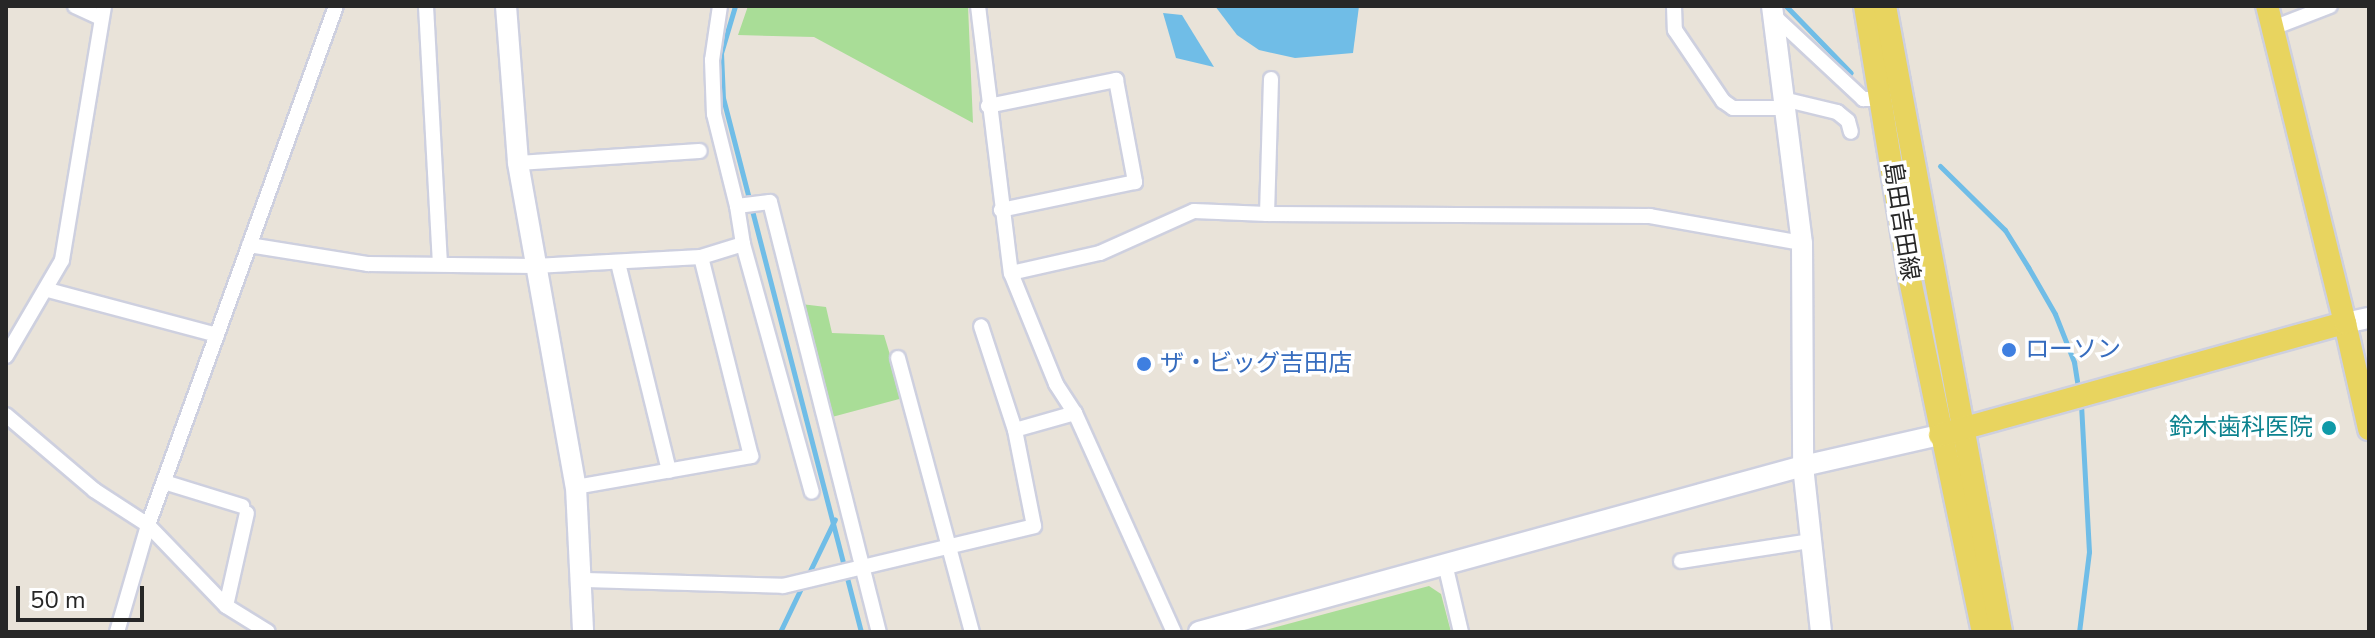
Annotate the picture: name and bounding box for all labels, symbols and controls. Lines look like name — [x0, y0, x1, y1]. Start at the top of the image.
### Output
street label: 島田吉田線 — [1877, 159, 1925, 283]
place label: ローソン — [2025, 336, 2121, 364]
marker: ローソン — [2000, 341, 2018, 359]
place label: ザ・ビッグ吉田店 — [1160, 350, 1352, 378]
marker: ザ・ビッグ吉田店 — [1135, 355, 1153, 373]
place label: 鈴木歯科医院 — [2169, 414, 2313, 442]
marker: 鈴木歯科医院 — [2320, 419, 2338, 437]
scale bar — [20, 570, 148, 620]
text: 50 m — [30, 584, 86, 616]

